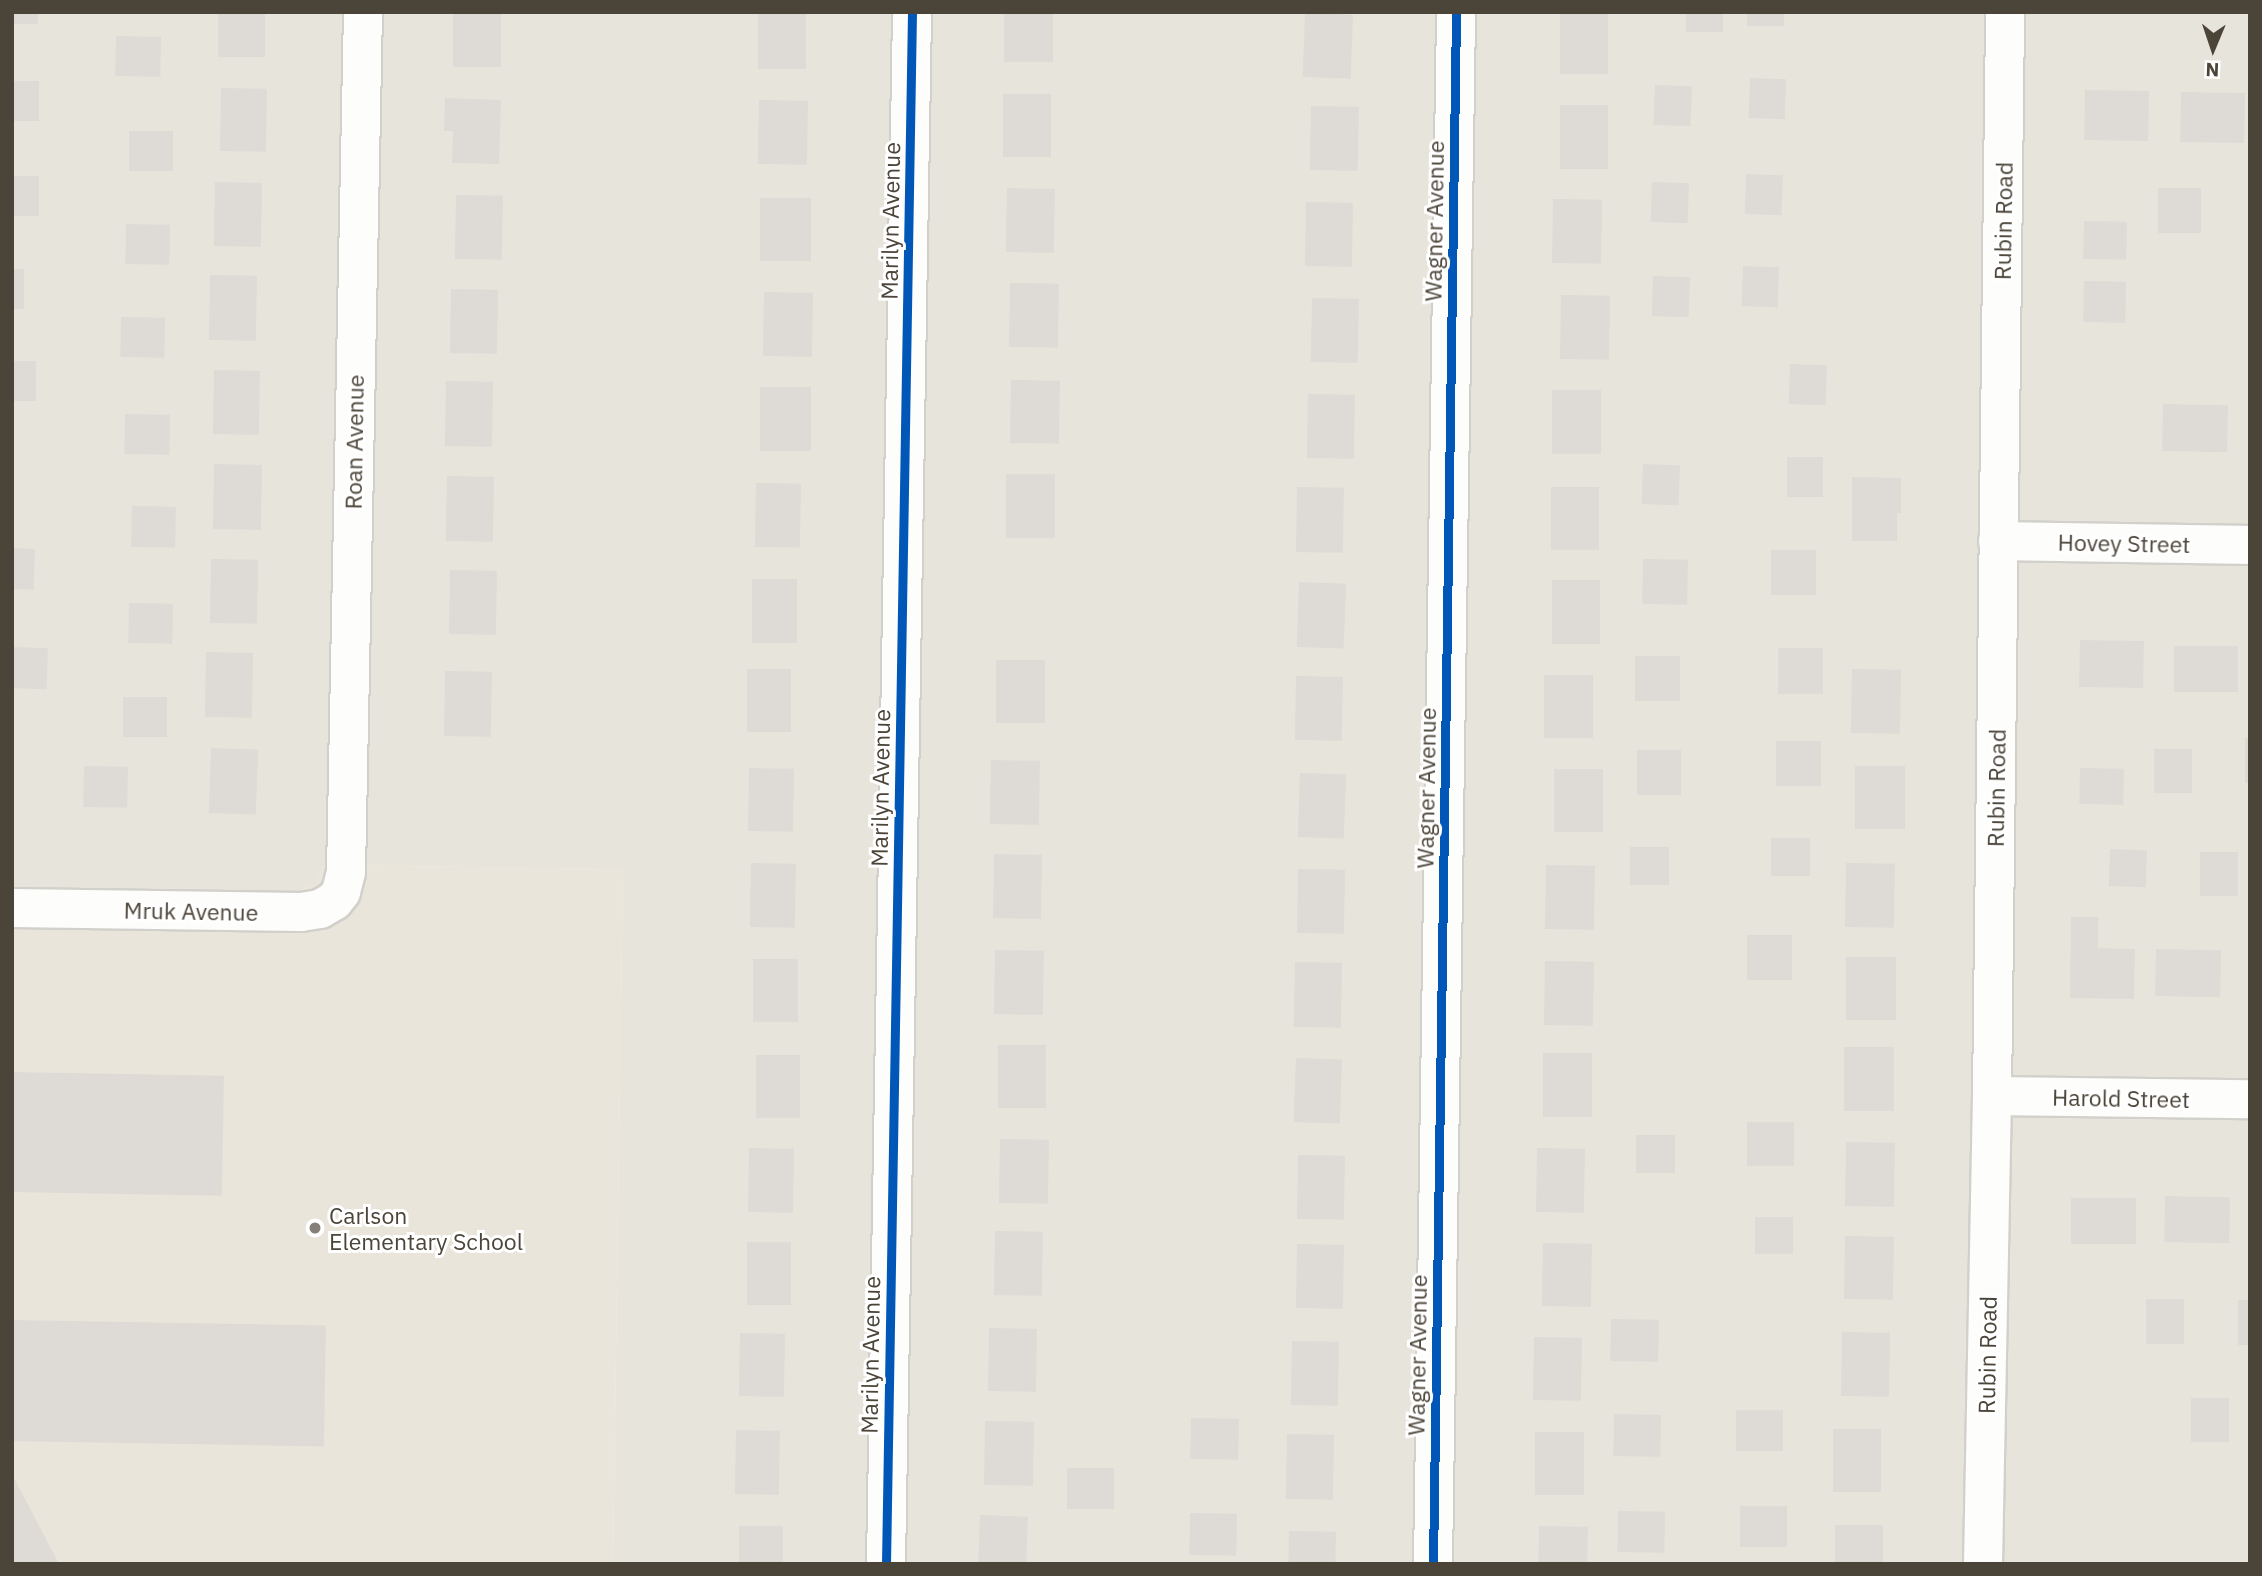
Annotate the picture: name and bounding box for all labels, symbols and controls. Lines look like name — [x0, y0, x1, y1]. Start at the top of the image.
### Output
north arrow — [2178, 14, 2248, 84]
text: N — [2205, 58, 2220, 82]
street label: Wagner Avenue — [1419, 140, 1449, 302]
street label: Marilyn Avenue — [875, 142, 905, 300]
street label: Rubin Road — [1988, 162, 2018, 280]
street label: Roan Avenue — [339, 374, 369, 510]
street label: Hovey Street — [2057, 528, 2191, 558]
street label: Wagner Avenue — [1411, 707, 1441, 869]
street label: Marilyn Avenue — [865, 709, 895, 867]
street label: Rubin Road — [1981, 729, 2011, 847]
street label: Mruk Avenue — [124, 896, 258, 926]
street label: Harold Street — [2052, 1083, 2190, 1113]
place label: Carlson Elementary School — [329, 1201, 523, 1255]
marker: Carlson Elementary School — [307, 1220, 323, 1236]
street label: Wagner Avenue — [1402, 1274, 1432, 1436]
street label: Marilyn Avenue — [855, 1276, 885, 1434]
street label: Rubin Road — [1972, 1296, 2002, 1414]

